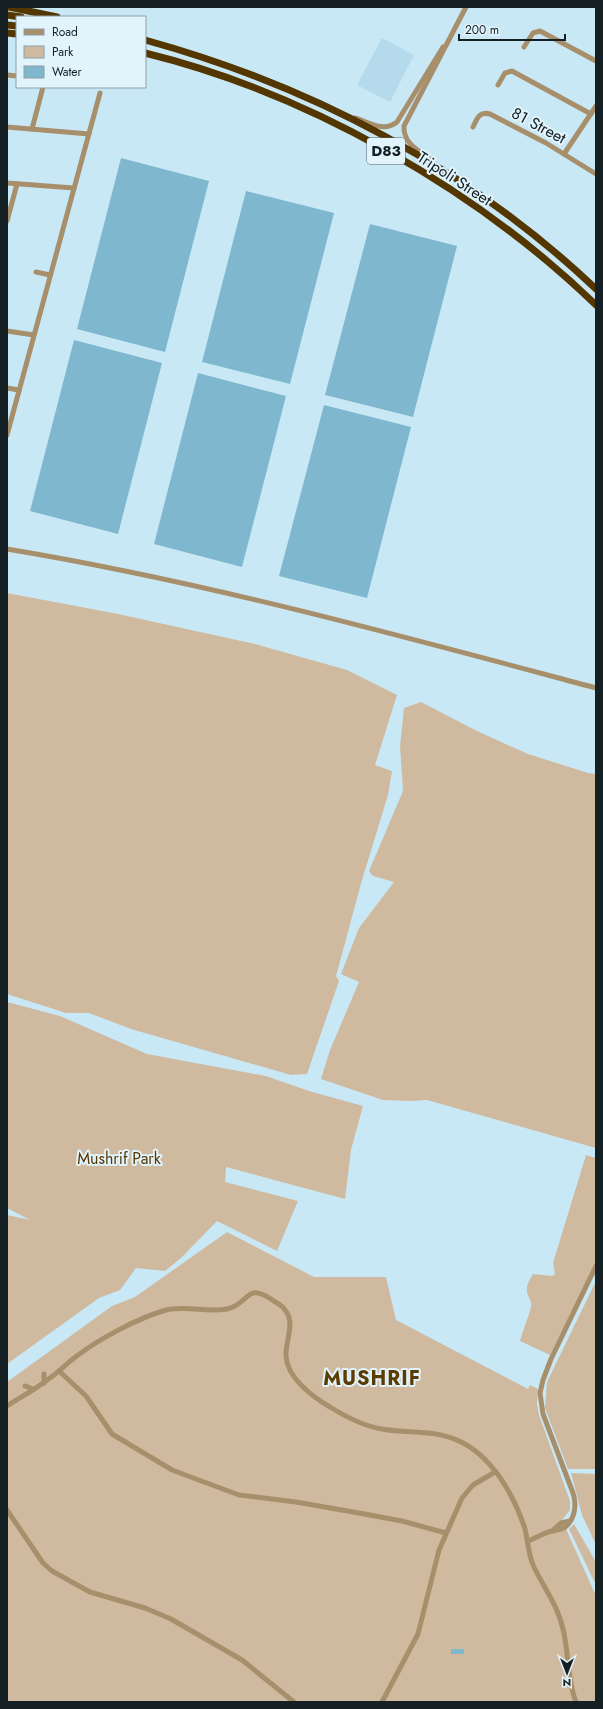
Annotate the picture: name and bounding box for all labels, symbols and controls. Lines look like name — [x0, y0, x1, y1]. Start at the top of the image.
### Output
legend — [16, 16, 146, 88]
scale bar — [459, 16, 565, 42]
text: 200 m — [465, 21, 499, 39]
text: Road — [52, 23, 78, 41]
text: Park — [52, 43, 74, 61]
text: Water — [52, 63, 83, 81]
street label: 81 Street — [507, 101, 570, 149]
road number: D83 — [367, 138, 405, 164]
street label: Tripoli Street — [413, 146, 497, 211]
park label: Mushrif Park — [77, 1147, 162, 1170]
district label: MUSHRIF — [323, 1364, 421, 1393]
north arrow — [547, 1653, 587, 1693]
text: N — [563, 1675, 571, 1691]

